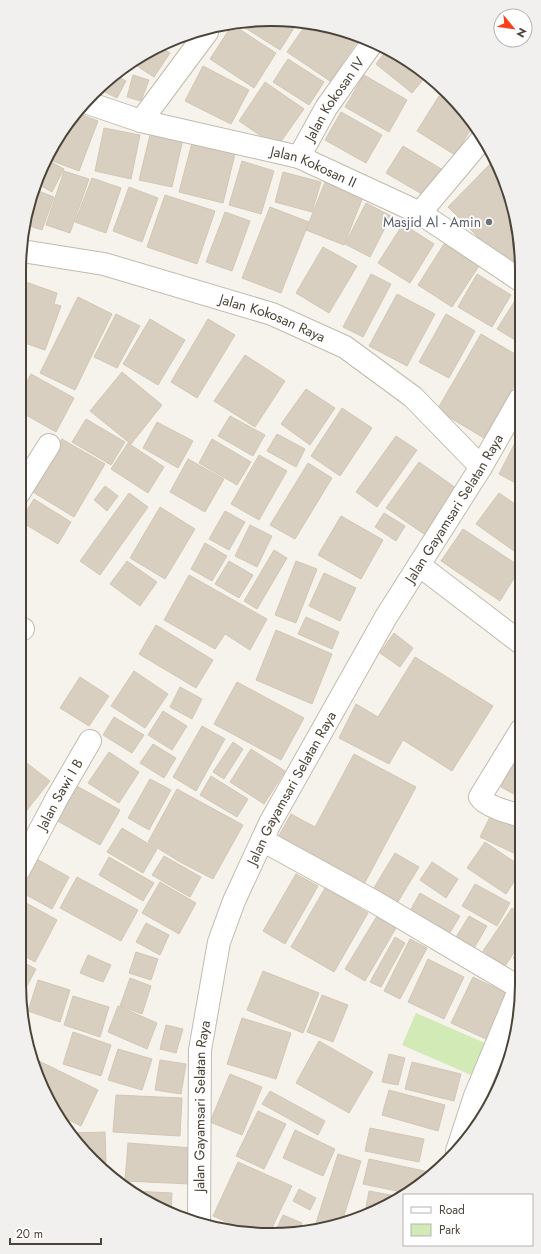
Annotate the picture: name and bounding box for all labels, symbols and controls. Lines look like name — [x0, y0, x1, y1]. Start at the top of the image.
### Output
north arrow — [493, 8, 533, 48]
text: N — [513, 25, 531, 41]
street label: Jalan Kokosan IV — [299, 52, 370, 147]
street label: Jalan Kokosan II — [267, 140, 360, 192]
place label: Masjid Al - Amin — [383, 212, 481, 232]
marker: Masjid Al - Amin — [484, 217, 494, 227]
street label: Jalan Kokosan Raya — [215, 288, 329, 347]
street label: Jalan Gayamsari Selatan Raya — [399, 430, 508, 588]
street label: Jalan Gayamsari Selatan Raya — [241, 708, 341, 870]
street label: Jalan Sawi I B — [31, 755, 88, 835]
street label: Jalan Gayamsari Selatan Raya — [189, 1019, 215, 1194]
legend — [403, 1194, 533, 1246]
text: Road — [439, 1201, 465, 1219]
scale bar — [10, 1220, 101, 1246]
text: Park — [439, 1221, 461, 1239]
text: 20 m — [16, 1225, 43, 1243]

